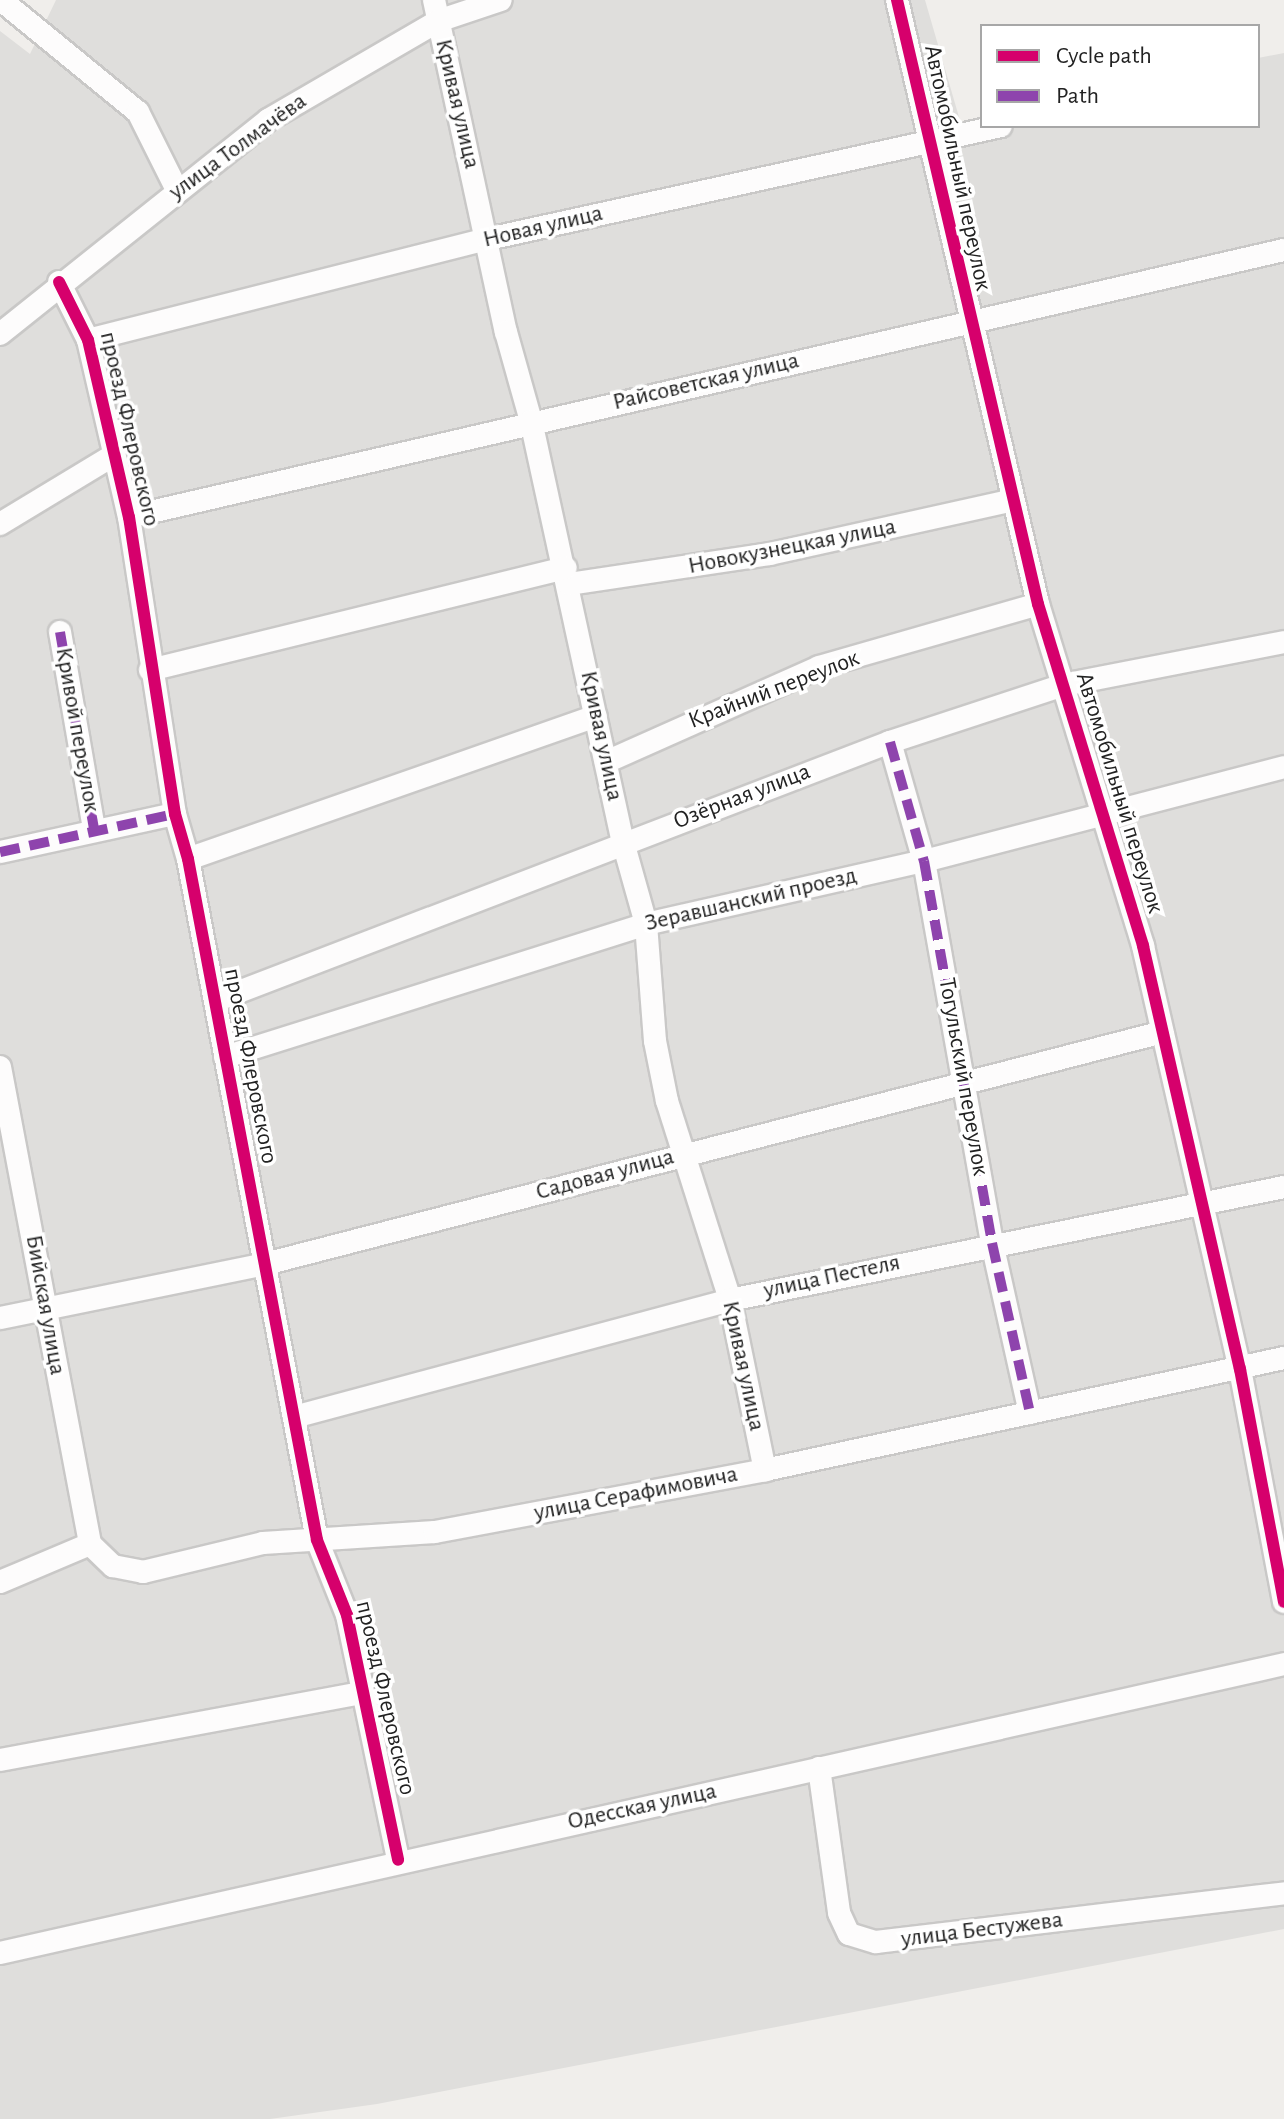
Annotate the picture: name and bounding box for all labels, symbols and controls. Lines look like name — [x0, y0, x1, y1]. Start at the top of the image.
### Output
legend — [980, 24, 1260, 128]
street label: Кривая улица — [428, 36, 486, 172]
street label: Автомобильный переулок — [917, 43, 997, 293]
text: Cycle path — [1056, 44, 1152, 68]
text: Path — [1056, 84, 1099, 108]
street label: улица Толмачёва — [164, 87, 312, 207]
street label: Новая улица — [480, 199, 606, 255]
street label: проезд Флеровского — [93, 329, 165, 529]
street label: Райсоветская улица — [610, 347, 802, 417]
street label: Новокузнецкая улица — [686, 513, 898, 581]
street label: Крайний переулок — [684, 644, 864, 736]
street label: Кривой переулок — [48, 645, 106, 815]
street label: Кривая улица — [573, 668, 629, 804]
street label: Автомобильный переулок — [1069, 669, 1169, 917]
street label: Озёрная улица — [669, 758, 815, 836]
street label: Зеравшанский проезд — [642, 862, 860, 938]
street label: проезд Флеровского — [217, 966, 283, 1166]
street label: Тогульский переулок — [931, 976, 995, 1178]
street label: Садовая улица — [533, 1143, 677, 1207]
street label: Бийская улица — [19, 1233, 71, 1377]
street label: улица Пестеля — [761, 1248, 903, 1306]
street label: Кривая улица — [715, 1298, 771, 1434]
street label: улица Серафимовича — [532, 1460, 740, 1528]
street label: проезд Флеровского — [349, 1598, 421, 1798]
street label: Одесская улица — [565, 1777, 719, 1837]
street label: улица Бестужева — [900, 1906, 1064, 1954]

